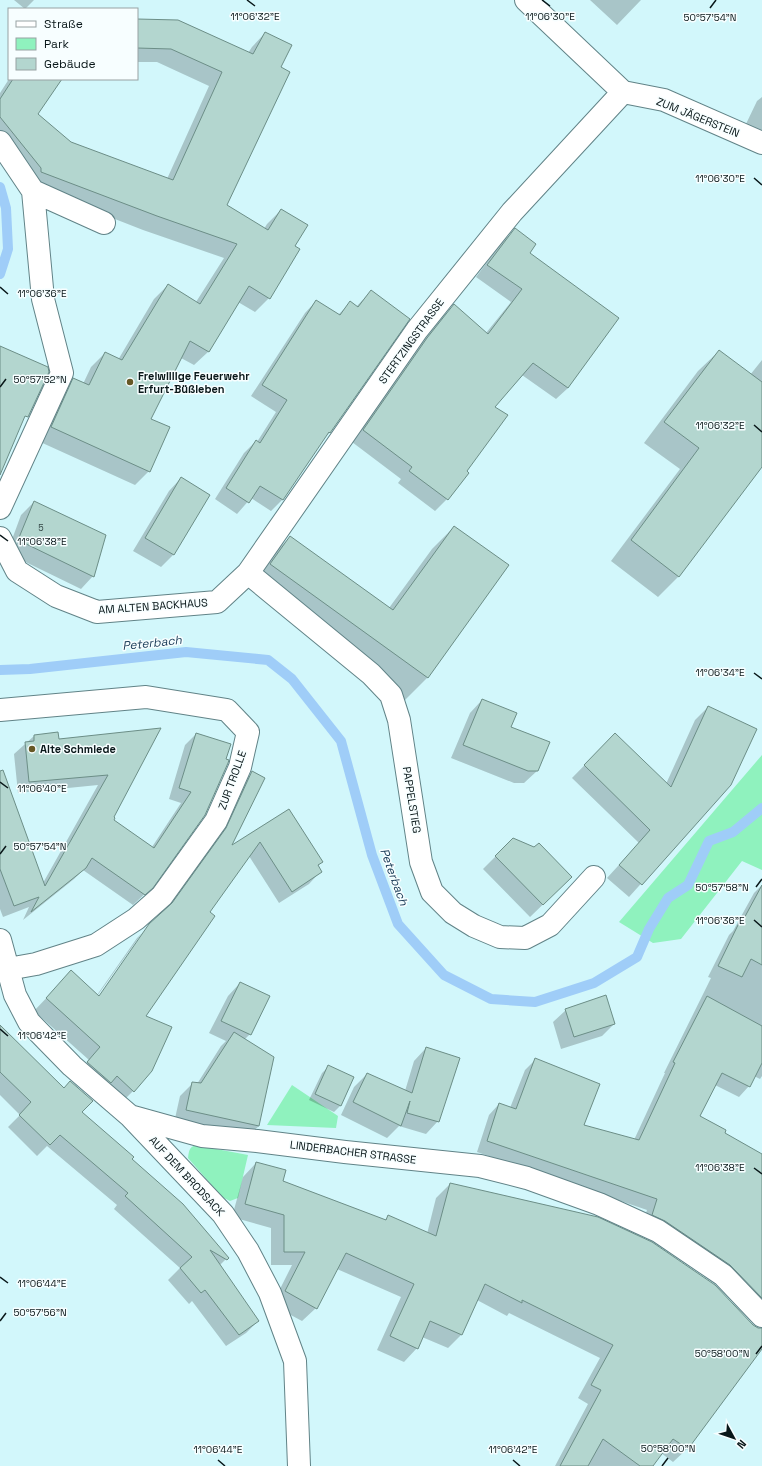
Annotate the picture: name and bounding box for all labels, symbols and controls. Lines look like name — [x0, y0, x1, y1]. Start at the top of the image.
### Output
legend — [8, 8, 138, 80]
text: 11°06'32"E — [230, 10, 280, 23]
text: 11°06'30"E — [525, 10, 575, 23]
text: 50°57'54"N — [683, 11, 737, 24]
text: Straße — [44, 16, 83, 32]
text: Park — [44, 36, 69, 52]
text: Gebäude — [44, 56, 96, 72]
street label: ZUM JÄGERSTEIN — [654, 94, 742, 140]
text: 11°06'30"E — [695, 172, 745, 185]
text: 11°06'36"E — [17, 287, 67, 300]
street label: STERTZINGSTRASSE — [375, 295, 447, 387]
place label: Freiwillige Feuerwehr Erfurt-Büßleben — [138, 369, 250, 396]
text: 50°57'52"N — [13, 373, 67, 386]
marker: Freiwillige Feuerwehr Erfurt-Büßleben — [125, 377, 135, 387]
text: 11°06'32"E — [695, 419, 745, 432]
house number: 5 — [38, 522, 44, 534]
text: 11°06'38"E — [17, 535, 67, 548]
street label: AM ALTEN BACKHAUS — [98, 595, 208, 617]
water label: Peterbach — [121, 632, 183, 654]
text: 11°06'34"E — [695, 666, 745, 679]
place label: Alte Schmiede — [40, 742, 116, 756]
marker: Alte Schmiede — [27, 744, 37, 754]
street label: ZUR TROLLE — [215, 748, 249, 812]
street label: PAPPELSTIEG — [400, 766, 424, 834]
text: 11°06'40"E — [17, 782, 67, 795]
text: 50°57'54"N — [13, 840, 67, 853]
water label: Peterbach — [376, 846, 412, 908]
text: 50°57'58"N — [695, 881, 749, 894]
text: 11°06'36"E — [695, 914, 745, 927]
text: 11°06'42"E — [18, 1029, 67, 1042]
street label: AUF DEM BRODSACK — [146, 1133, 228, 1219]
street label: LINDERBACHER STRASSE — [289, 1137, 417, 1167]
text: 11°06'38"E — [695, 1161, 745, 1174]
text: 11°06'44"E — [18, 1277, 67, 1290]
text: 50°57'56"N — [13, 1306, 67, 1319]
text: 50°58'00"N — [695, 1347, 749, 1360]
north arrow — [714, 1418, 754, 1458]
text: N — [734, 1437, 749, 1452]
text: 50°58'00"N — [641, 1442, 695, 1455]
text: 11°06'44"E — [194, 1443, 243, 1456]
text: 11°06'42"E — [489, 1443, 538, 1456]

